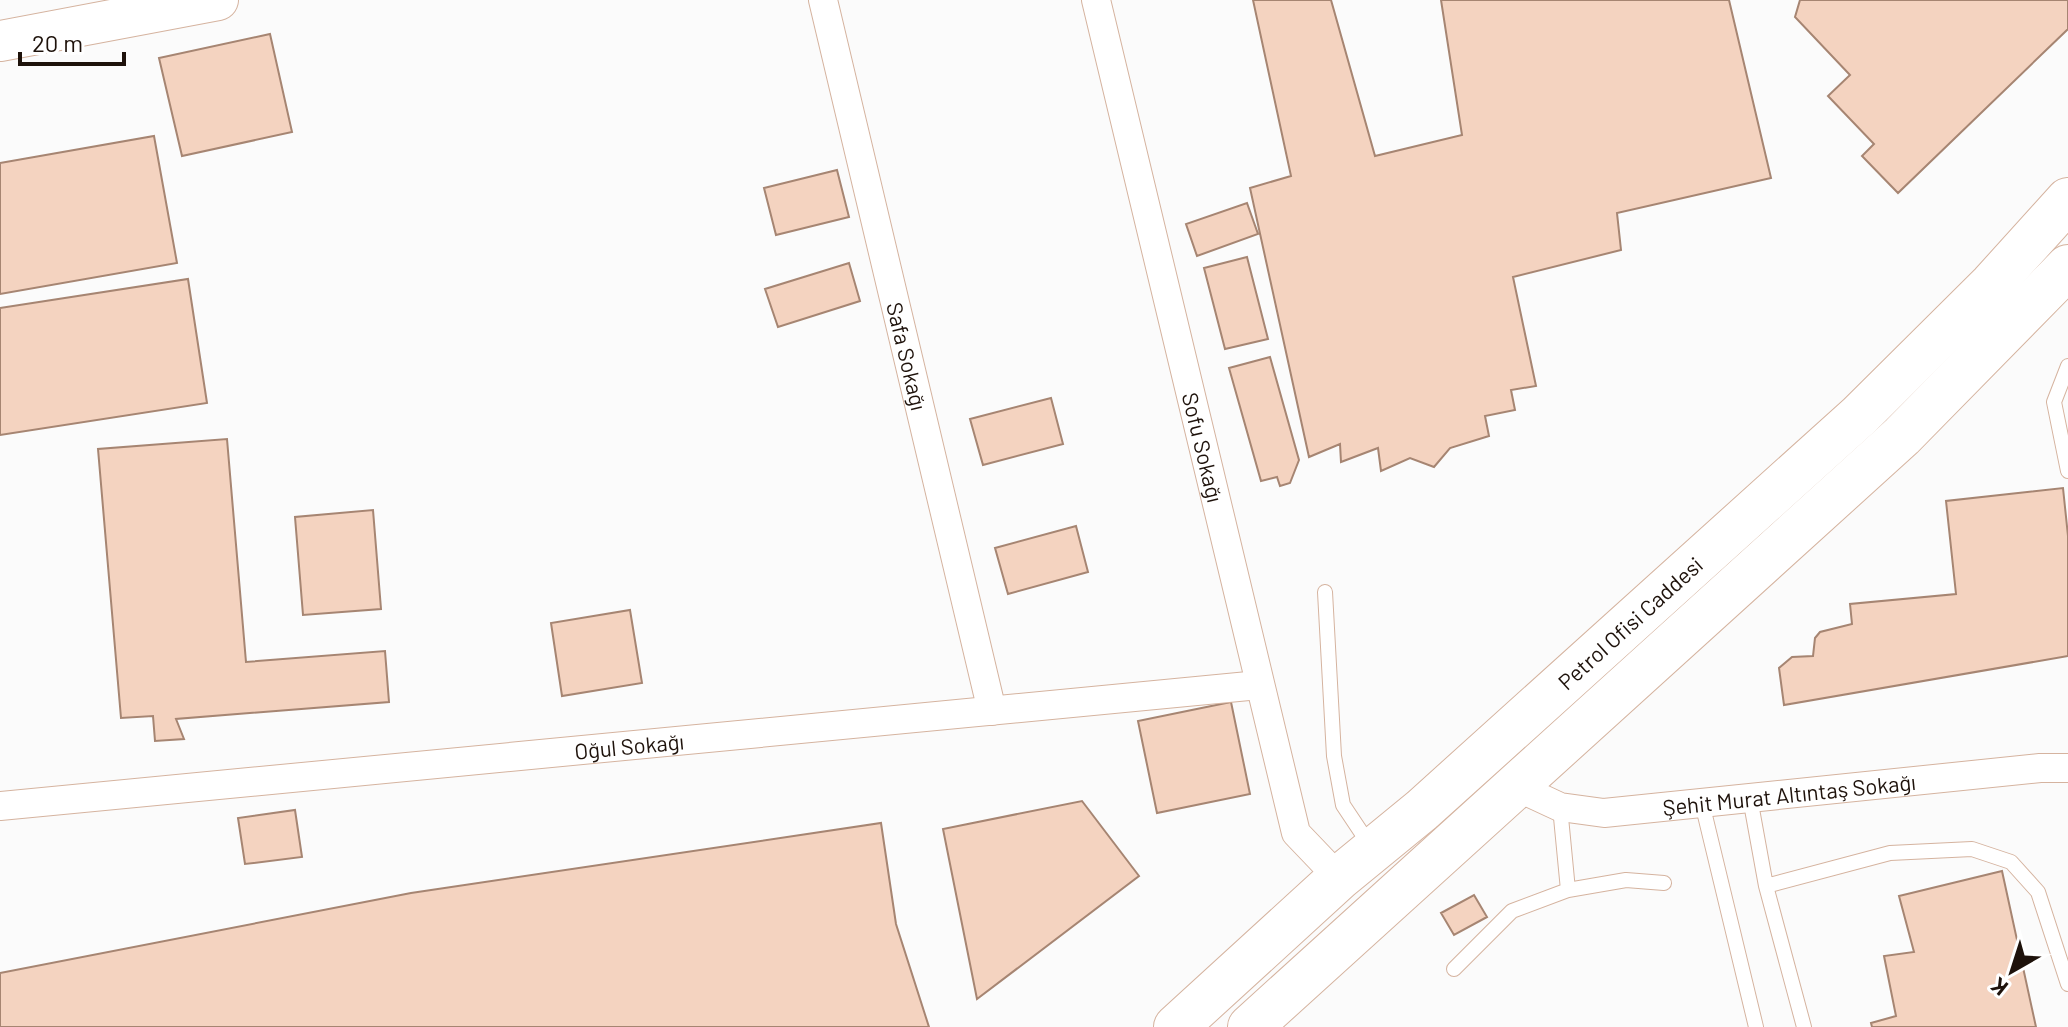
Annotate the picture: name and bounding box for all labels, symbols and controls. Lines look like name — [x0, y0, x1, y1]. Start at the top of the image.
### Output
scale bar — [20, 16, 124, 66]
text: 20 m — [32, 28, 83, 57]
street label: Safa Sokağı — [882, 299, 933, 413]
street label: Sofu Sokağı — [1178, 390, 1229, 505]
street label: Petrol Ofisi Caddesi — [1552, 551, 1707, 694]
street label: Oğul Sokağı — [573, 727, 685, 764]
street label: Şehit Murat Altıntaş Sokağı — [1661, 768, 1917, 820]
north arrow — [1972, 931, 2052, 1011]
text: K — [1985, 973, 2012, 1002]

